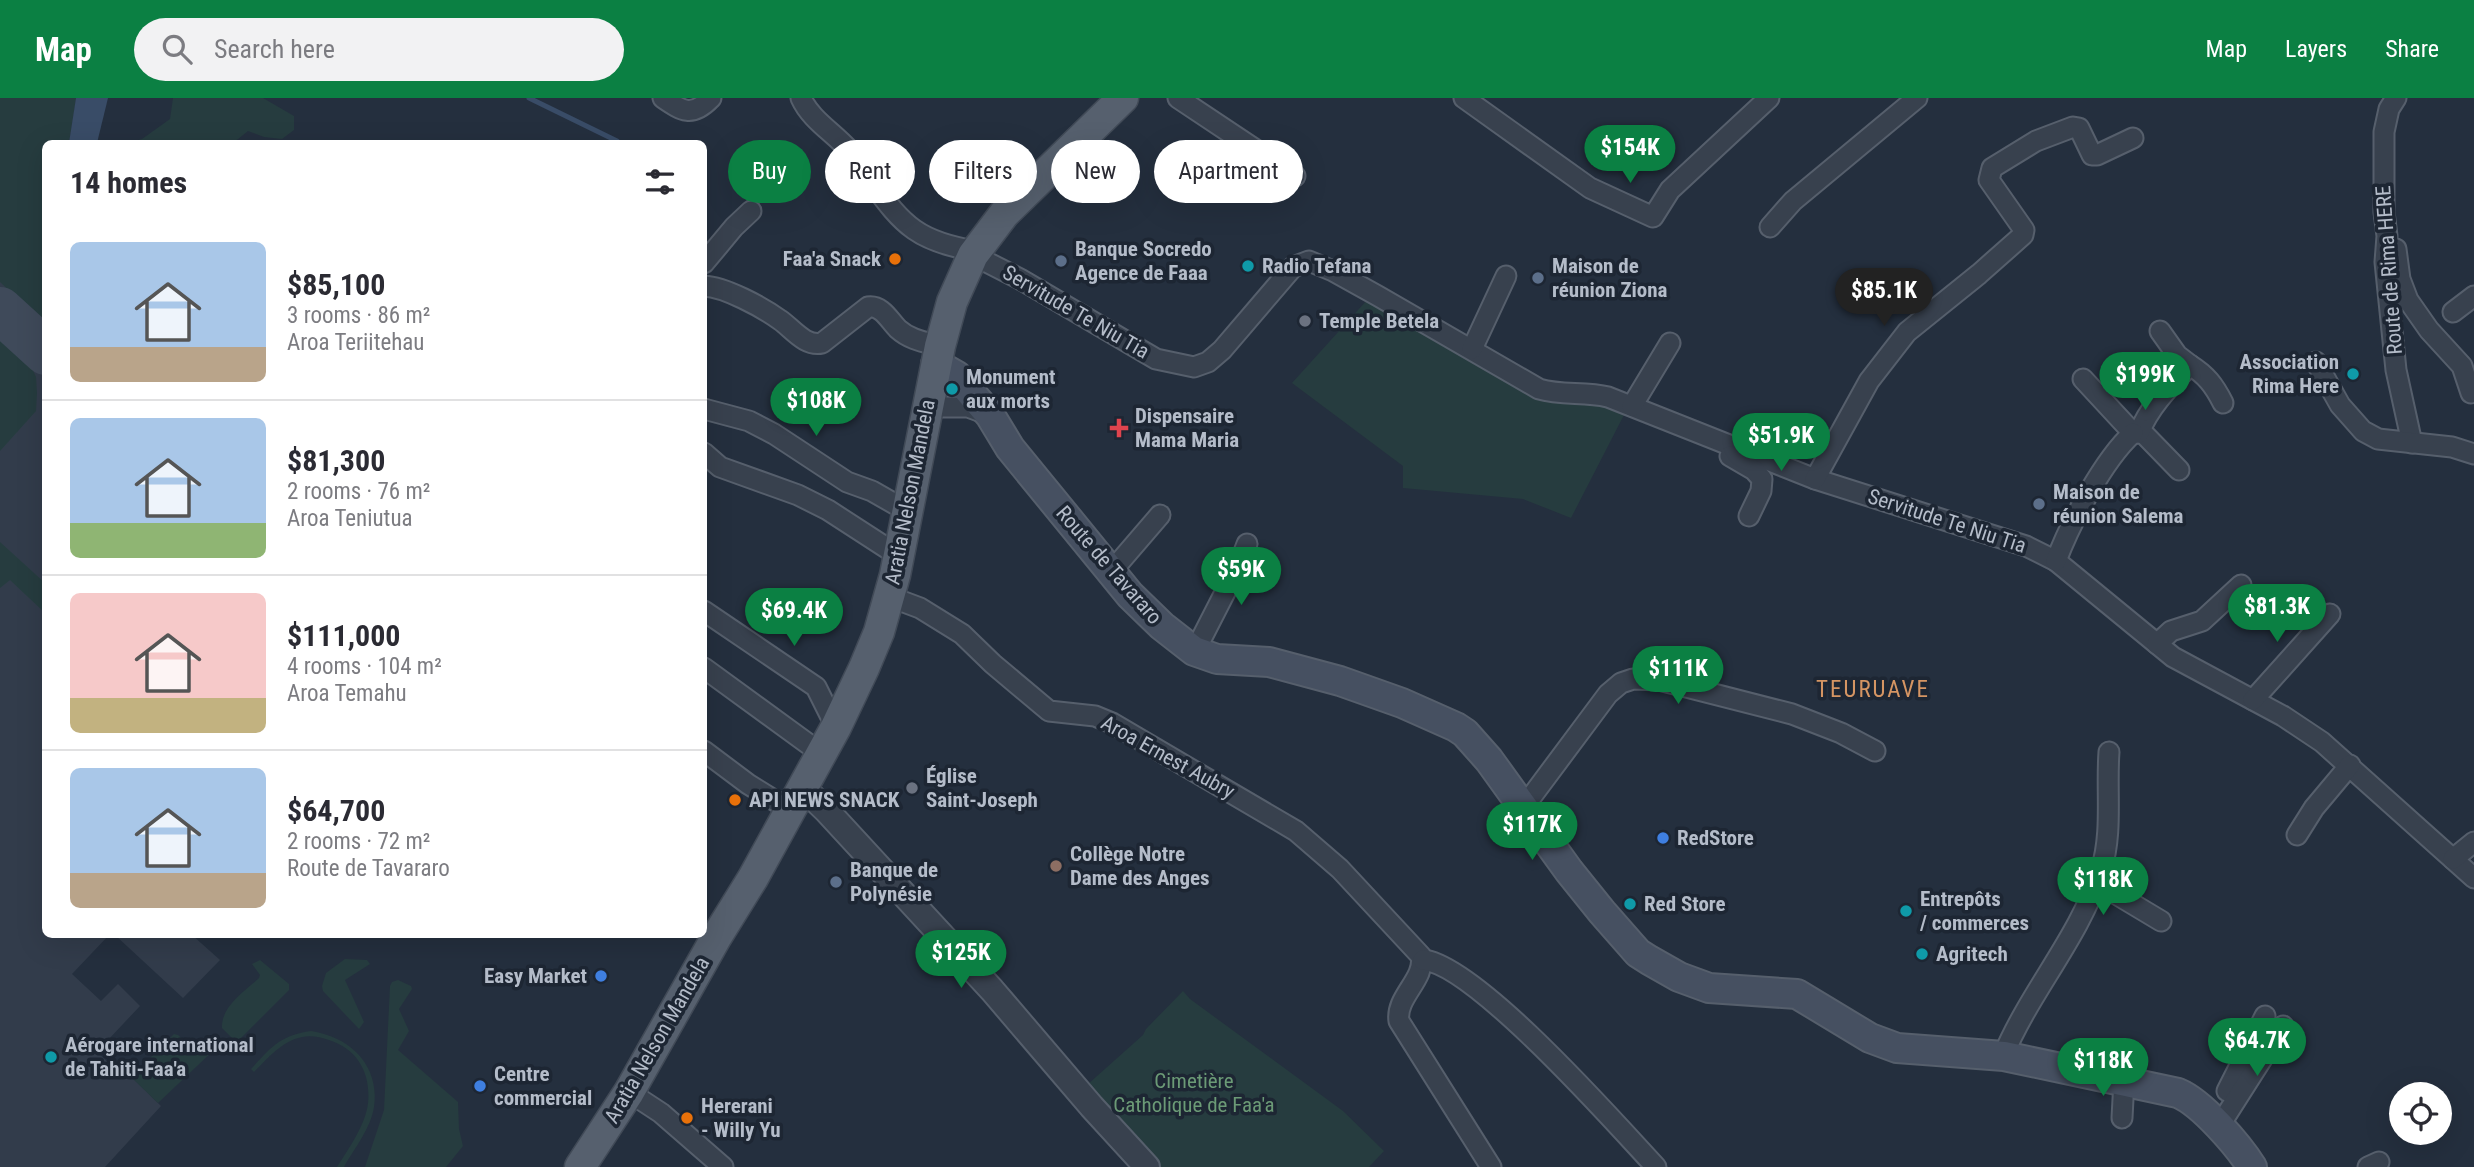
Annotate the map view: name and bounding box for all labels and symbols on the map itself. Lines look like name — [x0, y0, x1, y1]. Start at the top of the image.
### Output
pin: $154K — [1581, 126, 1679, 185]
street label: Route de Rima HERE — [2371, 185, 2407, 355]
place label: Banque Socredo Agence de Faaa — [1075, 237, 1212, 285]
place label: Faa'a Snack — [783, 247, 882, 271]
marker: Faa'a Snack — [887, 251, 903, 267]
marker: Banque Socredo Agence de Faaa — [1053, 253, 1069, 269]
place label: Radio Tefana — [1262, 254, 1372, 278]
place label: Maison de réunion Ziona — [1552, 254, 1668, 302]
marker: Radio Tefana — [1240, 258, 1256, 274]
street label: Servitude Te Niu Tia — [999, 260, 1153, 364]
pin: $85.1K — [1827, 268, 1941, 328]
marker: Maison de réunion Ziona — [1530, 270, 1546, 286]
place label: Temple Betela — [1319, 309, 1439, 333]
marker: Temple Betela — [1297, 313, 1313, 329]
place label: Association Rima Here — [2240, 350, 2339, 398]
pin: $199K — [2096, 352, 2194, 412]
place label: Monument aux morts — [966, 365, 1055, 413]
marker: Association Rima Here — [2345, 366, 2361, 382]
pin: $108K — [767, 378, 865, 438]
marker: Monument aux morts — [944, 381, 960, 397]
street label: Aratia Nelson Mandela — [880, 397, 940, 587]
place label: Dispensaire Mama Maria — [1135, 404, 1239, 452]
pin: $51.9K — [1724, 414, 1838, 473]
marker: Dispensaire Mama Maria — [1109, 418, 1129, 438]
place label: Maison de réunion Salema — [2053, 480, 2184, 528]
street label: Servitude Te Niu Tia — [1865, 484, 2029, 558]
marker: Maison de réunion Salema — [2031, 496, 2047, 512]
street label: Route de Tavararo — [1051, 501, 1167, 629]
pin: $59K — [1200, 547, 1282, 607]
pin: $81.3K — [2220, 584, 2334, 644]
pin: $69.4K — [737, 588, 851, 648]
pin: $111K — [1629, 646, 1727, 706]
district label: TEURUAVE — [1816, 676, 1930, 703]
street label: Aroa Ernest Aubry — [1097, 710, 1239, 804]
place label: Église Saint-Joseph — [926, 764, 1038, 812]
marker: Église Saint-Joseph — [904, 780, 920, 796]
place label: API NEWS SNACK — [749, 788, 900, 812]
marker: API NEWS SNACK — [727, 792, 743, 808]
pin: $117K — [1483, 802, 1581, 862]
place label: RedStore — [1677, 826, 1754, 850]
marker: RedStore — [1655, 830, 1671, 846]
place label: Collège Notre Dame des Anges — [1070, 842, 1210, 890]
place label: Banque de Polynésie — [850, 858, 938, 906]
marker: Collège Notre Dame des Anges — [1048, 858, 1064, 874]
pin: $118K — [2054, 858, 2152, 917]
marker: Banque de Polynésie — [828, 874, 844, 890]
place label: Entrepôts / commerces — [1919, 887, 2029, 935]
place label: Red Store — [1644, 892, 1726, 916]
marker: Red Store — [1622, 896, 1638, 912]
marker: Entrepôts / commerces — [1898, 903, 1914, 919]
pin: $125K — [912, 930, 1010, 990]
place label: Agritech — [1936, 942, 2008, 966]
marker: Agritech — [1914, 946, 1930, 962]
street label: Aratia Nelson Mandela — [600, 953, 714, 1127]
place label: Easy Market — [484, 964, 587, 988]
marker: Easy Market — [593, 968, 609, 984]
pin: $64.7K — [2200, 1018, 2314, 1078]
place label: Aérogare international de Tahiti-Faa'a — [65, 1033, 254, 1081]
pin: $118K — [2054, 1038, 2152, 1098]
marker: Aérogare international de Tahiti-Faa'a — [43, 1049, 59, 1065]
place label: Centre commercial — [494, 1062, 592, 1110]
park label: Cimetière Catholique de Faa'a — [1113, 1069, 1275, 1117]
marker: Centre commercial — [472, 1078, 488, 1094]
place label: Hererani - Willy Yu — [701, 1094, 781, 1142]
marker: Hererani - Willy Yu — [679, 1110, 695, 1126]

